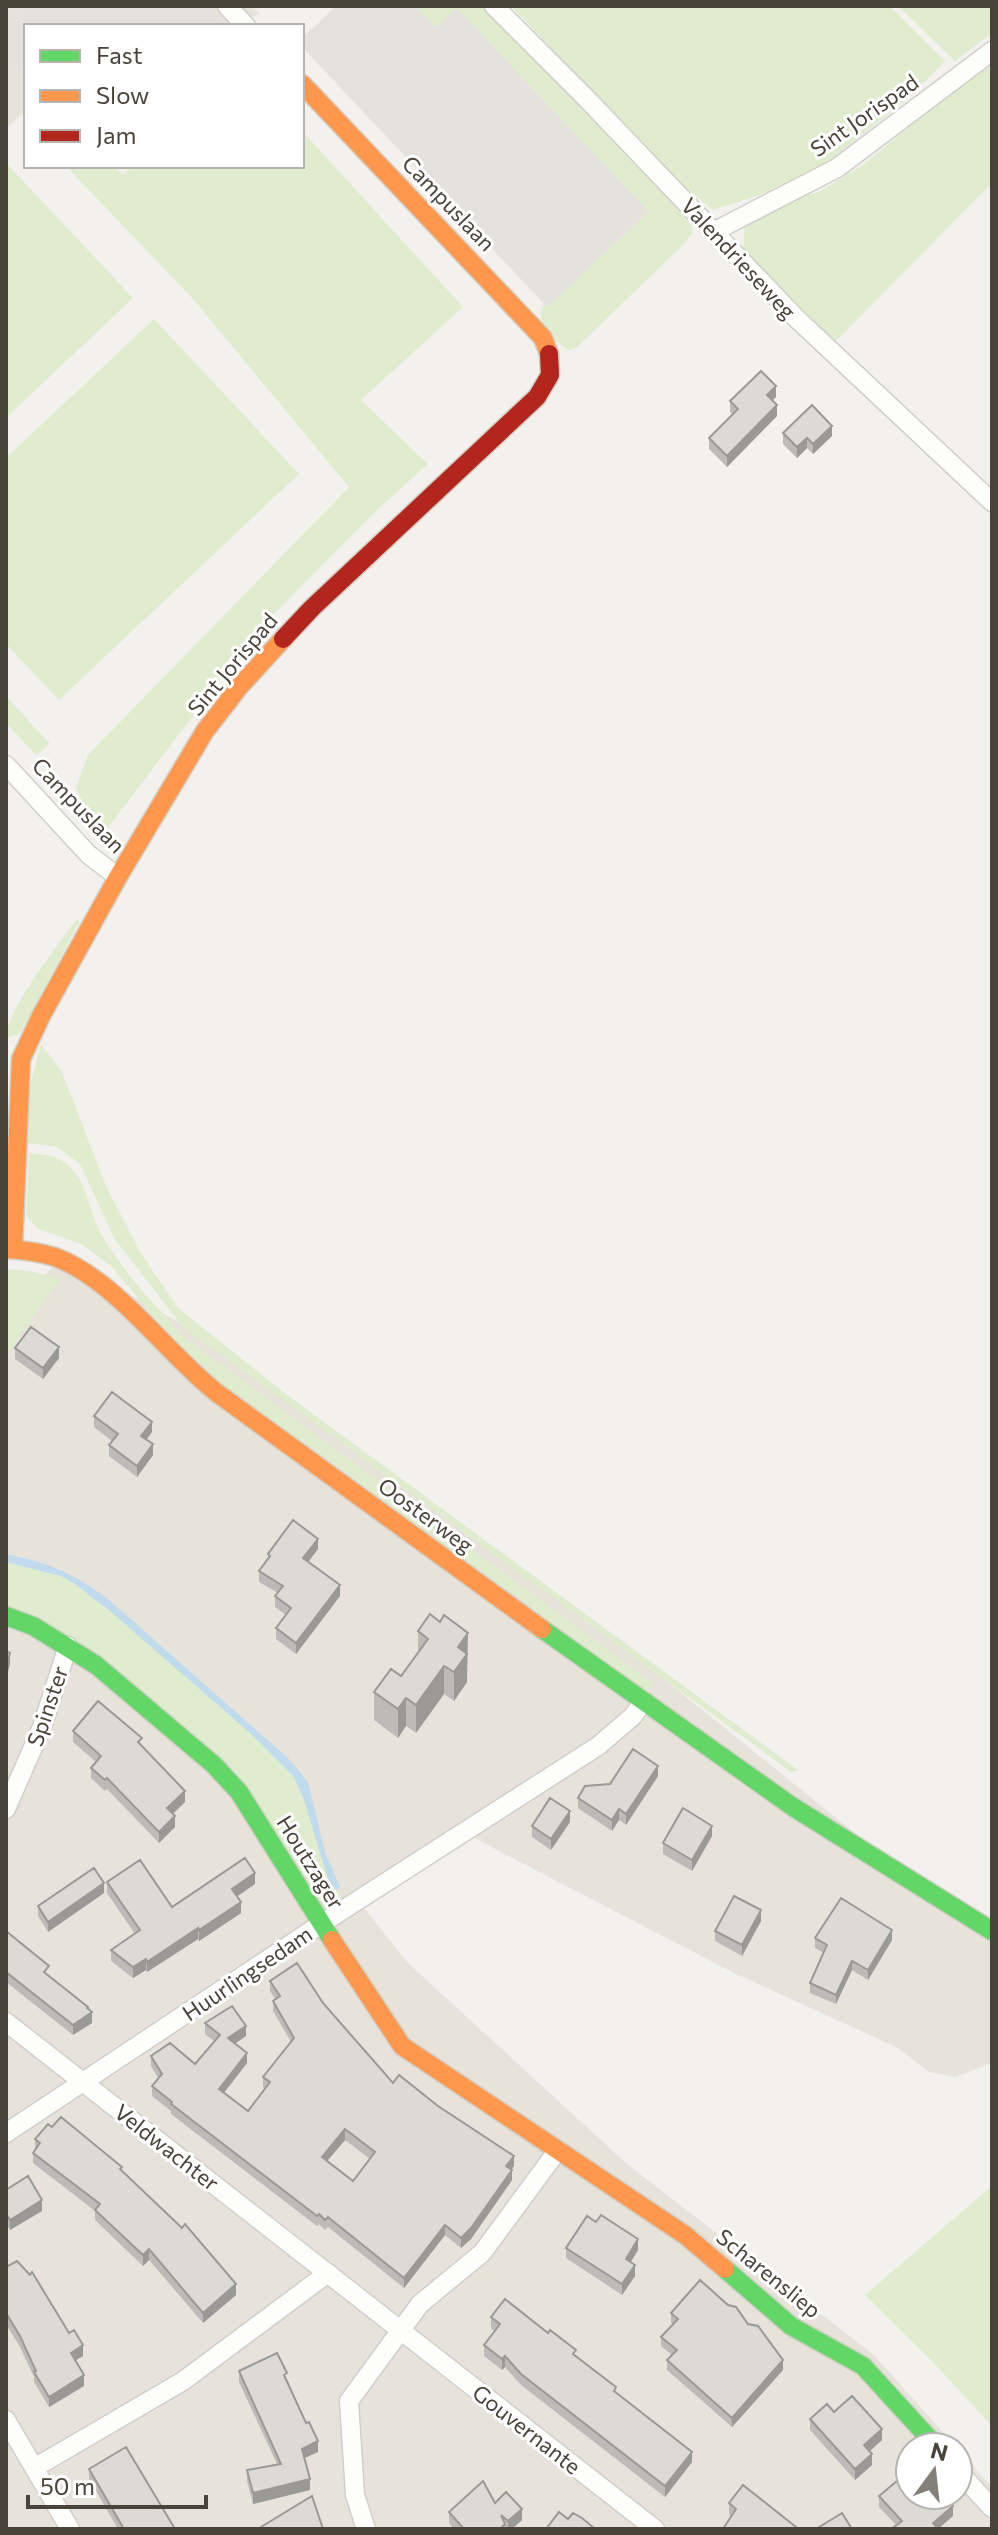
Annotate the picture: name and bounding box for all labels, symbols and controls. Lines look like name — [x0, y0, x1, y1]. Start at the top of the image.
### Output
legend — [24, 24, 304, 168]
text: Fast — [96, 40, 143, 69]
street label: Sint Jorispad — [805, 68, 923, 162]
text: Slow — [96, 80, 149, 109]
text: Jam — [96, 120, 136, 149]
street label: Campuslaan — [397, 150, 501, 256]
street label: Valendrieseweg — [676, 192, 802, 324]
street label: Sint Jorispad — [181, 607, 283, 721]
street label: Campuslaan — [27, 752, 131, 858]
street label: Oosterweg — [373, 1471, 479, 1559]
street label: Spinster — [21, 1662, 73, 1750]
street label: Houtzager — [272, 1810, 351, 1914]
street label: Huurlingsedam — [177, 1920, 317, 2026]
street label: Veldwachter — [109, 2098, 225, 2196]
street label: Scharensliep — [711, 2223, 827, 2323]
street label: Gouvernante — [467, 2378, 587, 2480]
north arrow — [894, 2431, 974, 2511]
text: N — [928, 2436, 951, 2466]
scale bar — [28, 2459, 206, 2509]
text: 50 m — [40, 2471, 95, 2500]

